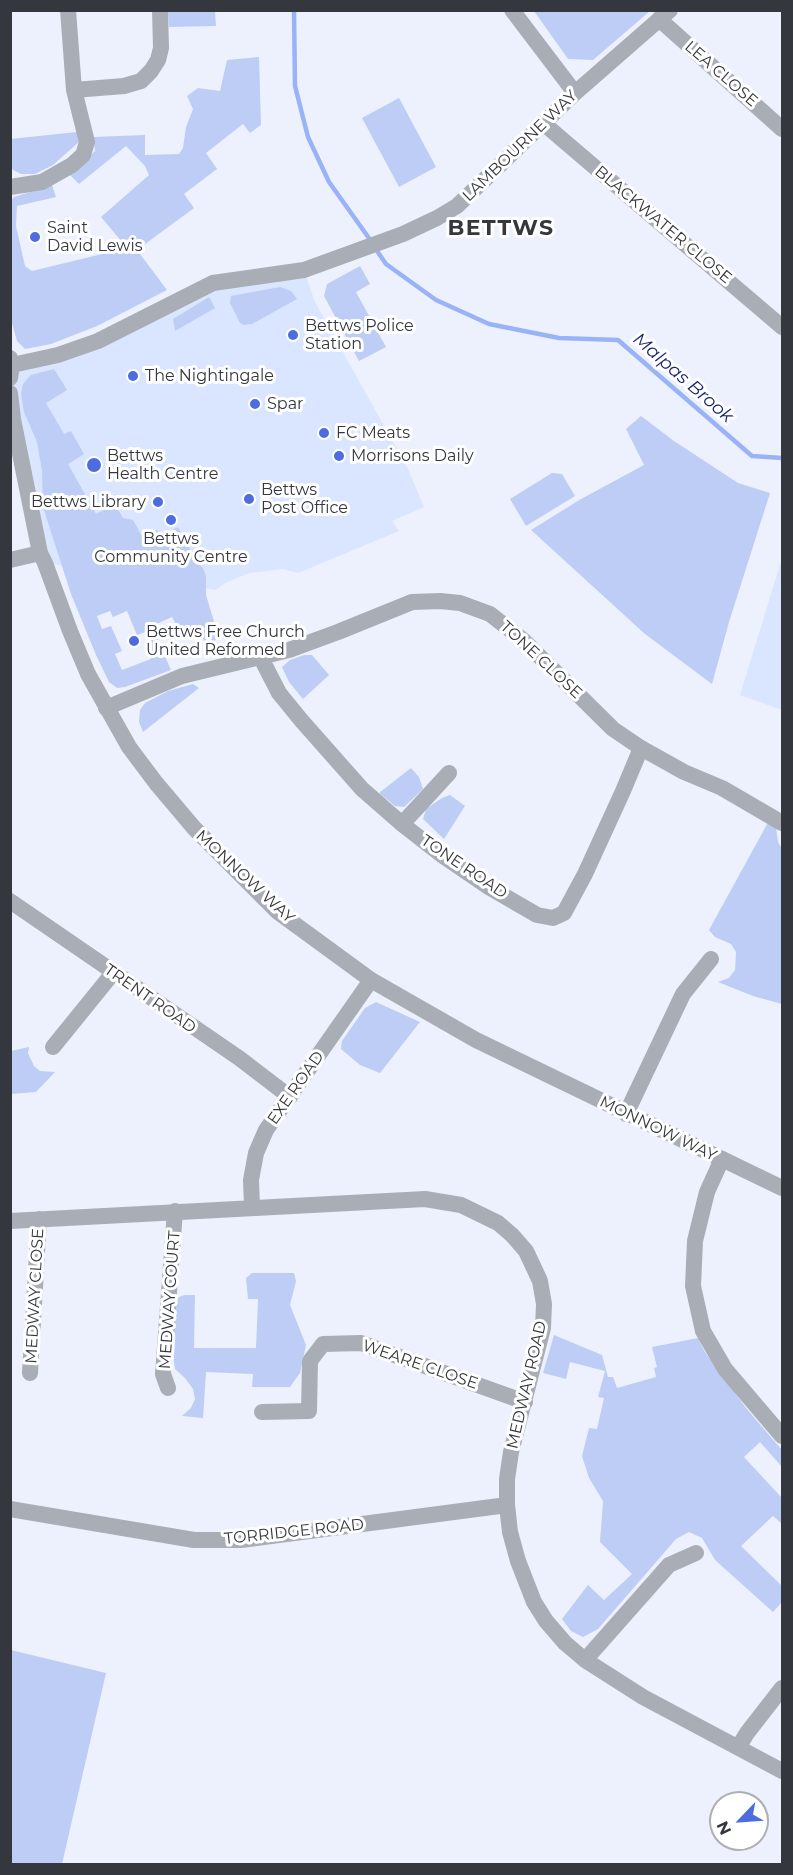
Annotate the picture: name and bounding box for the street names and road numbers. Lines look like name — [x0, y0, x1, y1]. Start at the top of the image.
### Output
street label: LEA CLOSE — [681, 37, 761, 111]
street label: LAMBOURNE WAY — [459, 86, 581, 206]
street label: BLACKWATER CLOSE — [591, 162, 735, 288]
street label: TONE CLOSE — [496, 617, 586, 703]
street label: MONNOW WAY — [192, 826, 298, 928]
street label: TONE ROAD — [417, 831, 511, 903]
street label: TRENT ROAD — [101, 960, 199, 1038]
street label: EXE ROAD — [264, 1048, 328, 1128]
street label: MONNOW WAY — [596, 1092, 720, 1166]
street label: MEDWAY CLOSE — [22, 1228, 48, 1364]
street label: MEDWAY COURT — [156, 1230, 184, 1370]
street label: MEDWAY ROAD — [503, 1319, 551, 1451]
street label: WEARE CLOSE — [360, 1336, 480, 1394]
street label: TORRIDGE ROAD — [223, 1515, 365, 1549]

